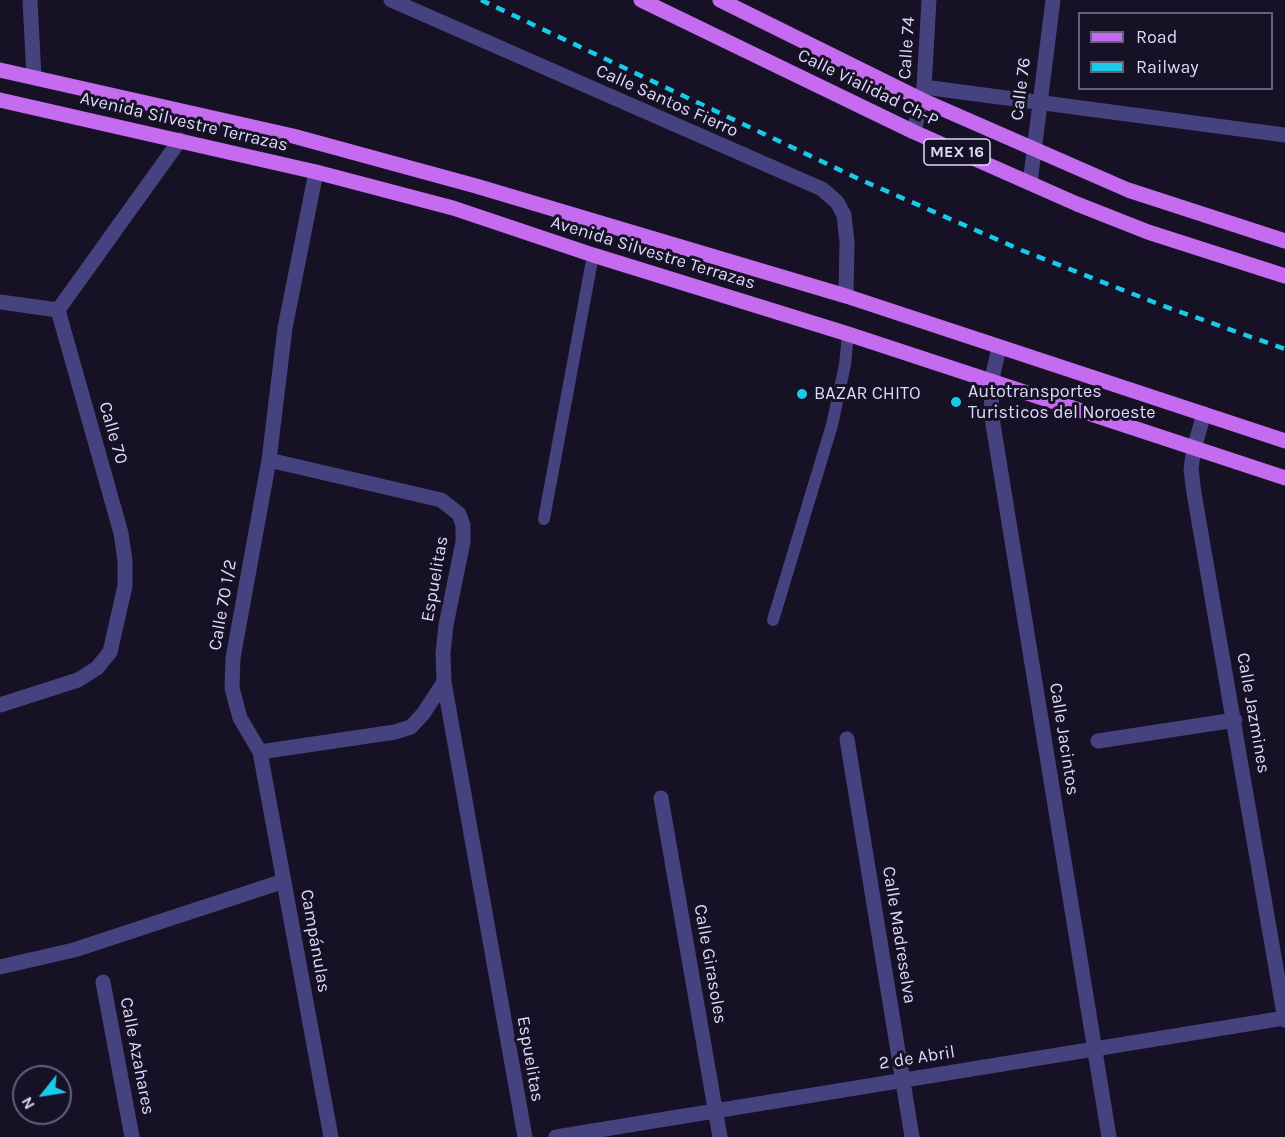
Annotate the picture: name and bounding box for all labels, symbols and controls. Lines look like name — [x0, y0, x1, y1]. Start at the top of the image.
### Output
legend — [1078, 12, 1273, 90]
street label: Calle 74 — [894, 16, 920, 80]
text: Road — [1136, 26, 1177, 48]
street label: Calle Vialidad Ch-P — [794, 45, 942, 131]
street label: Calle 76 — [1006, 56, 1036, 122]
text: Railway — [1136, 56, 1199, 78]
street label: Calle Santos Fierro — [593, 60, 741, 142]
street label: Avenida Silvestre Terrazas — [78, 88, 290, 156]
road number: MEX 16 — [924, 139, 990, 165]
street label: Avenida Silvestre Terrazas — [548, 212, 758, 294]
place label: Autotransportes Turisticos del Noroeste — [968, 381, 1155, 424]
place label: BAZAR CHITO — [814, 383, 921, 405]
marker: BAZAR CHITO — [795, 387, 809, 401]
marker: Autotransportes Turisticos del Noroeste — [949, 395, 963, 409]
street label: Calle 70 — [94, 399, 132, 467]
street label: Espuelitas — [417, 534, 453, 624]
street label: Calle 70 1/2 — [204, 558, 242, 652]
street label: Calle Jazmines — [1232, 651, 1274, 775]
street label: Calle Jacintos — [1044, 681, 1084, 797]
street label: Calle Madreselva — [877, 865, 921, 1005]
street label: Campánulas — [295, 888, 335, 994]
street label: Calle Girasoles — [689, 903, 731, 1025]
street label: Calle Azahares — [115, 995, 159, 1117]
street label: Espuelitas — [512, 1014, 548, 1104]
street label: 2 de Abril — [877, 1041, 957, 1075]
north arrow — [12, 1065, 72, 1125]
text: N — [17, 1094, 39, 1113]

